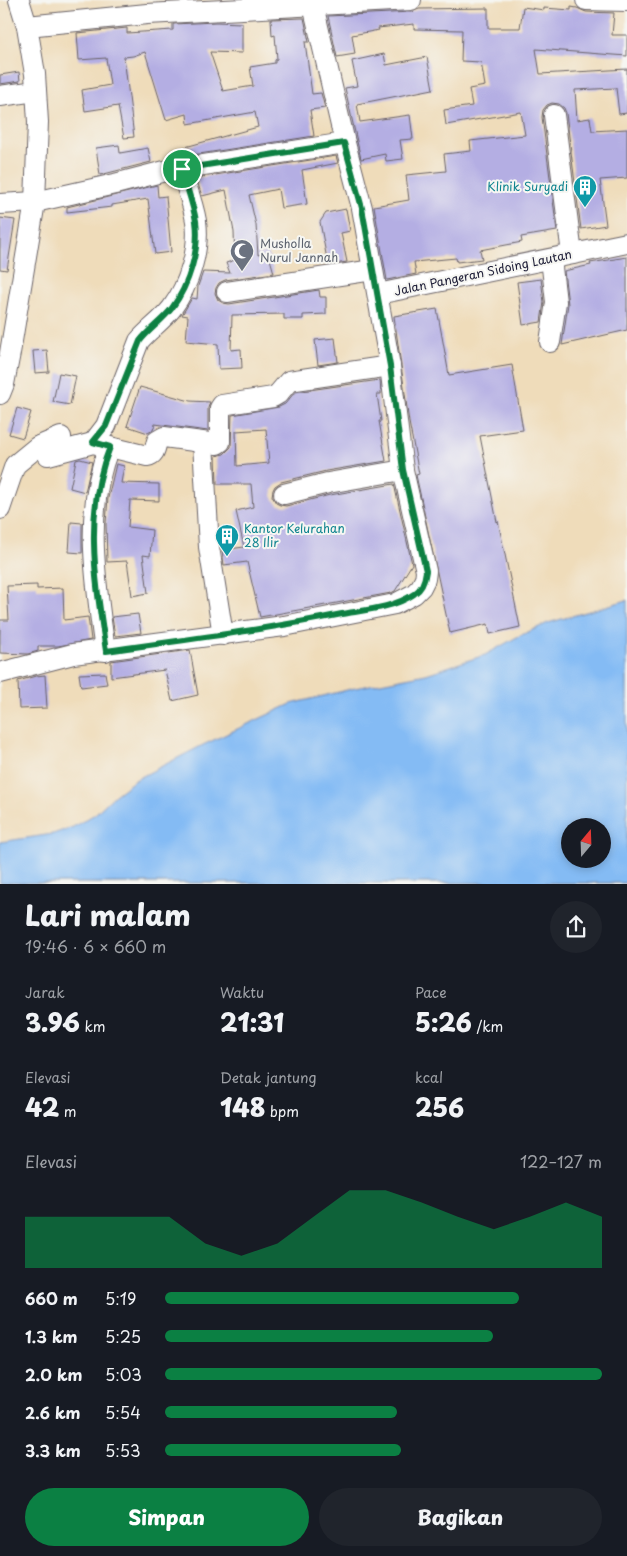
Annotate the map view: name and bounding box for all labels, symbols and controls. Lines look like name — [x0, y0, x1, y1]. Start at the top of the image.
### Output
pin — [161, 148, 203, 190]
icon: arrive — [168, 155, 196, 183]
building icon: Klinik Suryadi — [572, 174, 598, 208]
place label: Klinik Suryadi — [487, 177, 568, 195]
place label: Musholla Nurul Jannah — [260, 234, 338, 266]
mosque icon: Musholla Nurul Jannah — [229, 238, 255, 272]
street label: Jalan Pangeran Sidoing Lautan — [392, 244, 573, 300]
place label: Kantor Kelurahan 28 Ilir — [244, 519, 345, 551]
building icon: Kantor Kelurahan 28 Ilir — [214, 523, 240, 557]
north arrow — [561, 818, 611, 868]
map controls — [561, 818, 611, 868]
text: Lari malam — [25, 893, 190, 936]
button: share — [550, 901, 602, 953]
text: 19:46 · 6 × 660 m — [25, 934, 166, 958]
text: Jarak — [25, 982, 65, 1003]
text: Waktu — [220, 982, 264, 1003]
text: Pace — [415, 982, 447, 1003]
text: 3.96 — [25, 1003, 80, 1041]
text: 21:31 — [220, 1003, 284, 1041]
text: 5:26 — [415, 1003, 472, 1041]
text: km — [80, 1016, 106, 1037]
text: /km — [472, 1016, 503, 1037]
text: Elevasi — [25, 1067, 71, 1088]
text: Detak jantung — [220, 1067, 317, 1088]
text: kcal — [415, 1067, 443, 1088]
text: 42 — [25, 1088, 59, 1126]
text: 148 — [220, 1088, 265, 1126]
text: 256 — [415, 1088, 464, 1126]
text: m — [59, 1101, 76, 1122]
text: bpm — [265, 1101, 299, 1122]
text: Elevasi — [25, 1149, 77, 1173]
text: 122–127 m — [520, 1149, 602, 1173]
text: 660 m — [25, 1286, 78, 1310]
text: 5:19 — [105, 1286, 136, 1310]
text: 1.3 km — [25, 1324, 77, 1348]
text: 5:25 — [105, 1324, 141, 1348]
text: 2.0 km — [25, 1362, 82, 1386]
text: 5:03 — [105, 1362, 142, 1386]
text: 2.6 km — [25, 1400, 81, 1424]
text: 5:54 — [105, 1400, 141, 1424]
text: 3.3 km — [25, 1438, 81, 1462]
text: 5:53 — [105, 1438, 140, 1462]
button: Simpan — [25, 1488, 309, 1546]
button: Bagikan — [319, 1488, 602, 1546]

